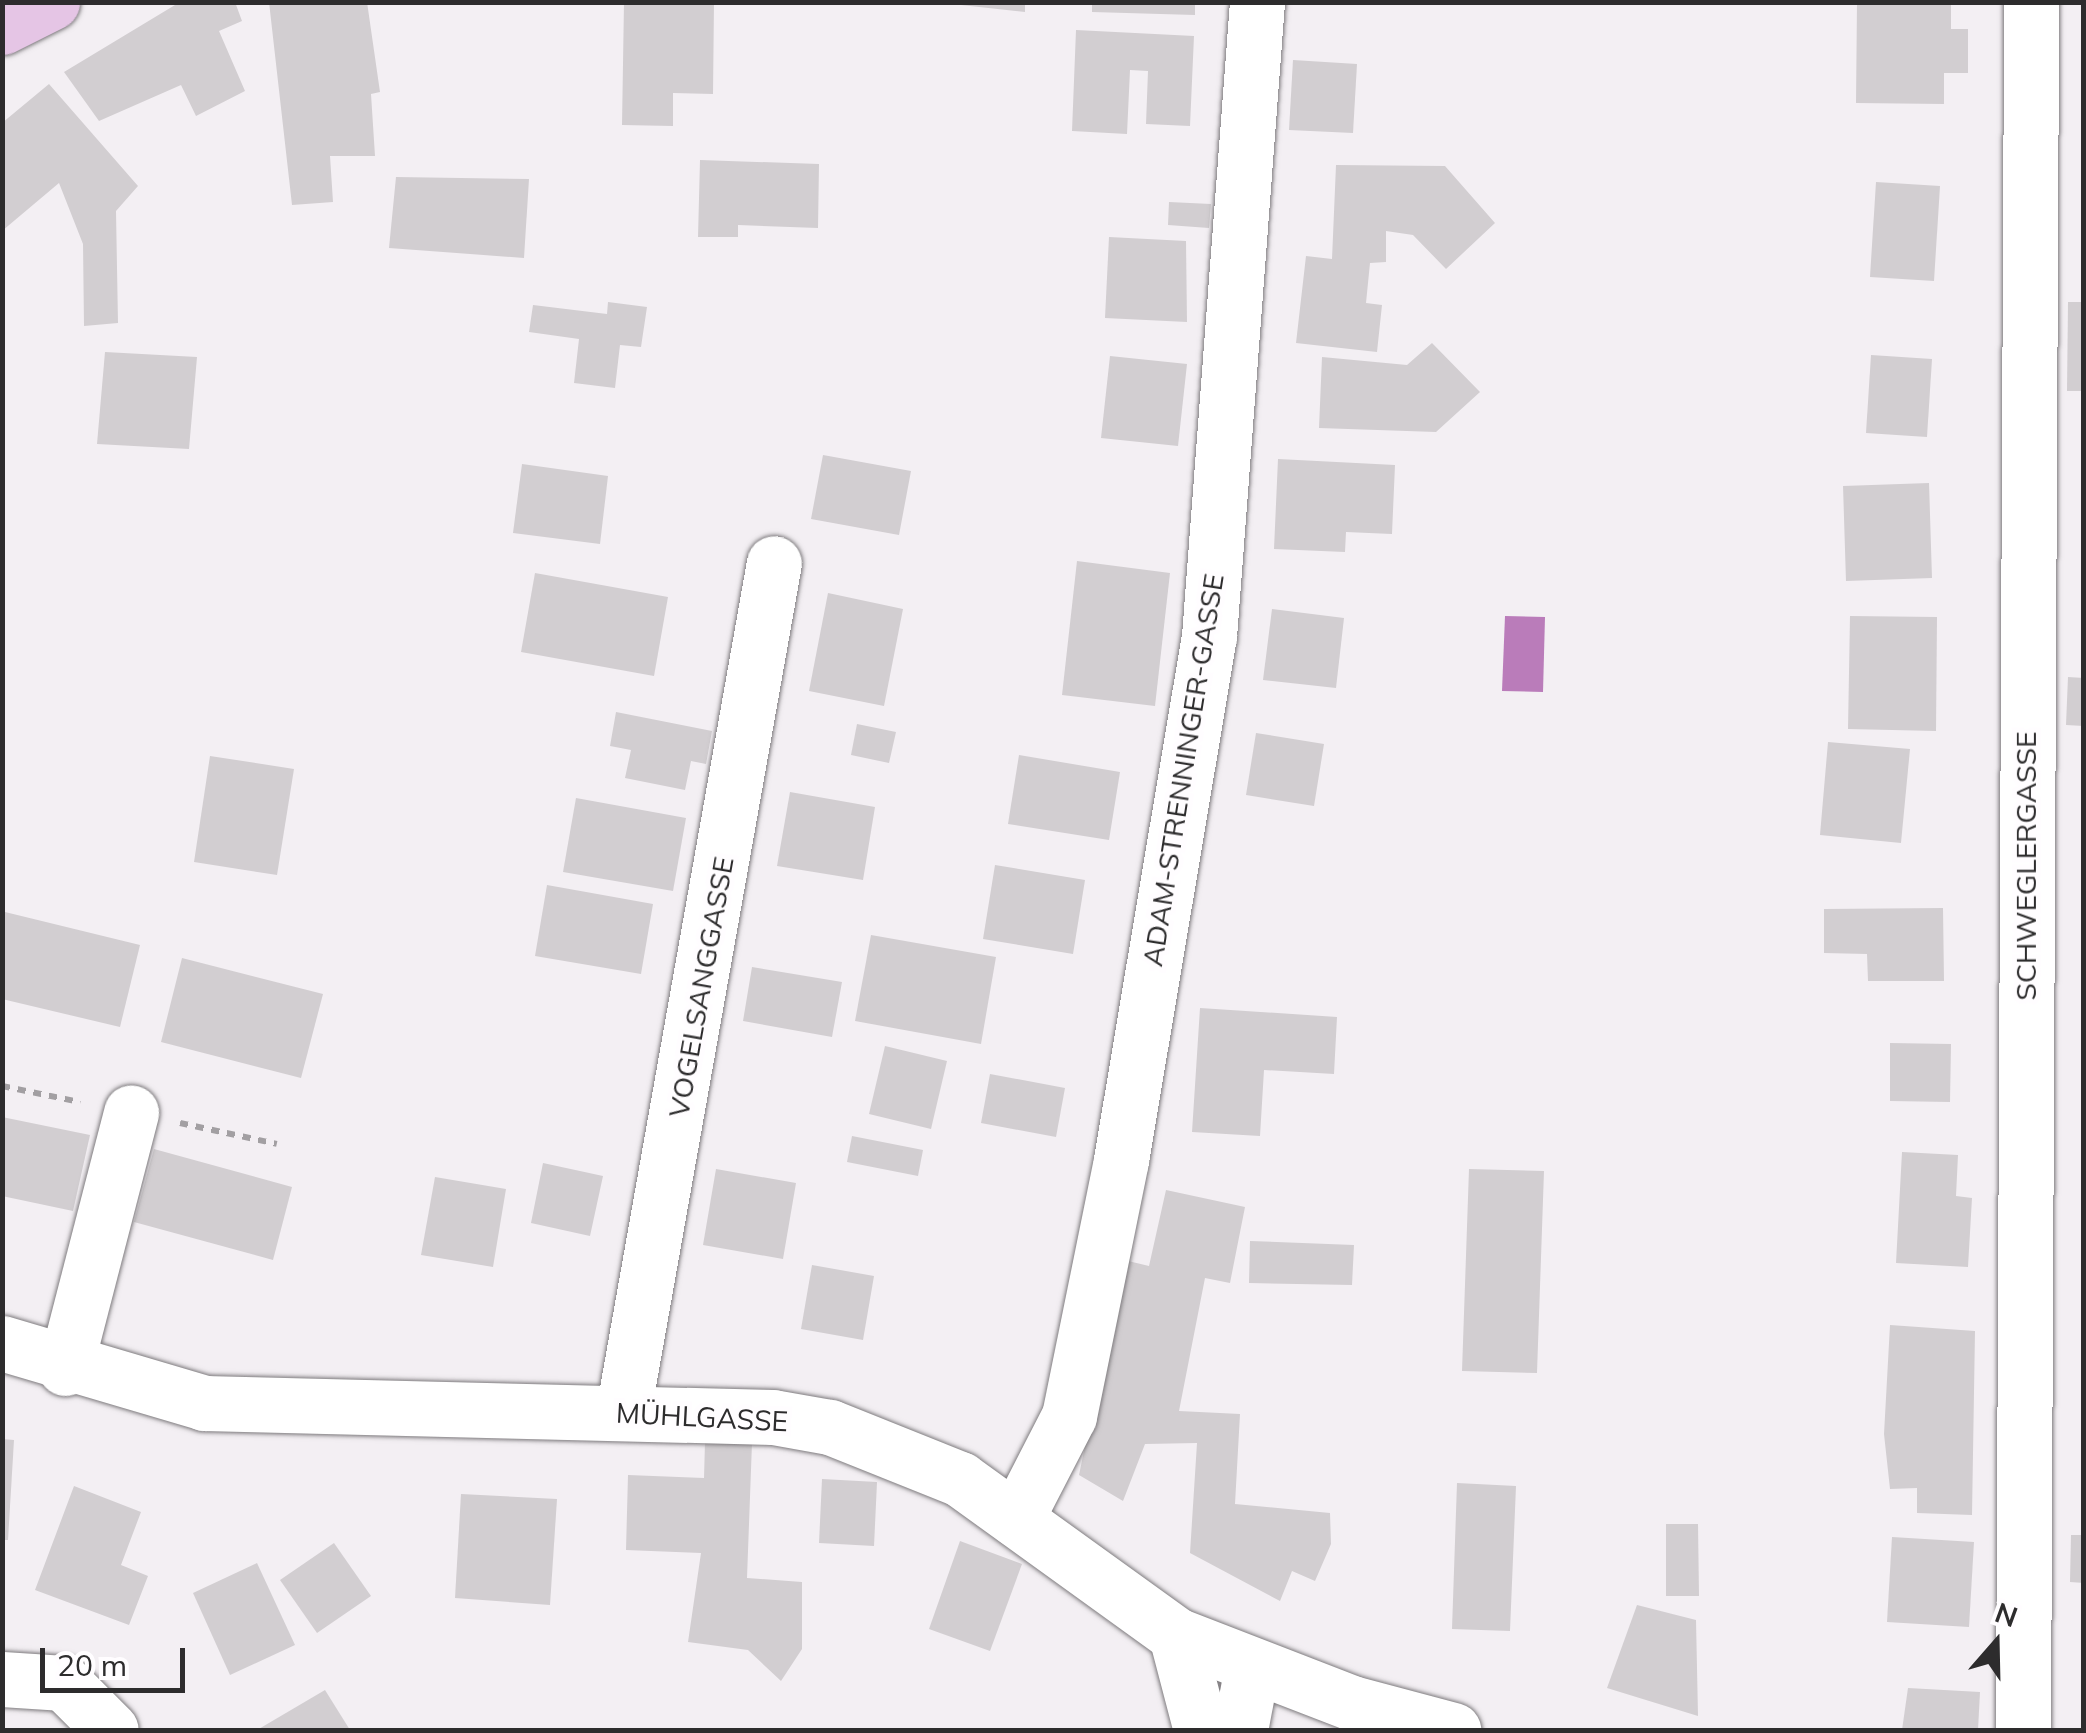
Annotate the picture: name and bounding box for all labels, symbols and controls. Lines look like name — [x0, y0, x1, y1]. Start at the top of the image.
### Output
street label: ADAM-STRENNINGER-GASSE — [1135, 571, 1231, 969]
street label: SCHWEGLERGASSE — [2009, 731, 2043, 1001]
street label: VOGELSANGGASSE — [662, 854, 740, 1120]
street label: MÜHLGASSE — [615, 1396, 789, 1438]
north arrow — [1946, 1593, 2046, 1693]
text: N — [1991, 1594, 2022, 1634]
scale bar — [45, 1628, 190, 1690]
text: 20 m — [57, 1646, 127, 1684]

